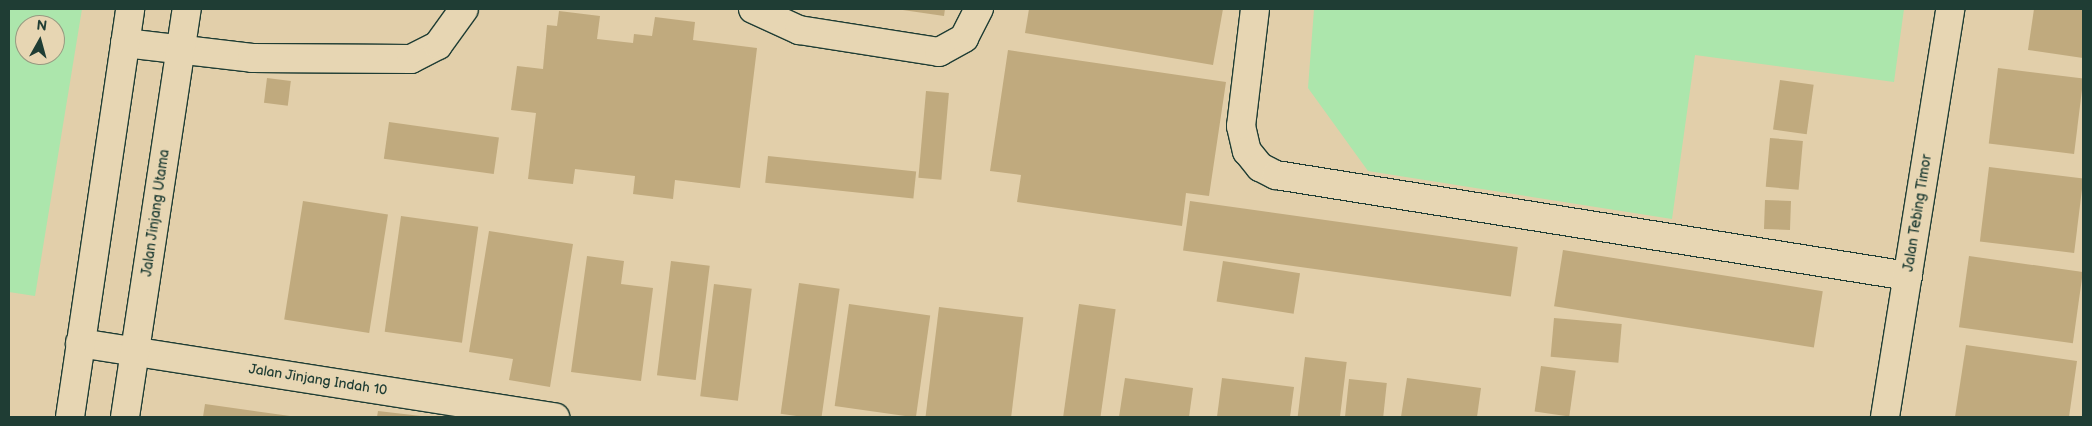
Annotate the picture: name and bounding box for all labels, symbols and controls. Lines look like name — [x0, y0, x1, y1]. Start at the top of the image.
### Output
north arrow — [15, 15, 65, 65]
text: N — [36, 17, 48, 35]
street label: Jalan Jinjang Utama — [139, 148, 173, 278]
street label: Jalan Tebing Timor — [1900, 153, 1936, 273]
street label: Jalan Jinjang Indah 10 — [247, 361, 389, 399]

